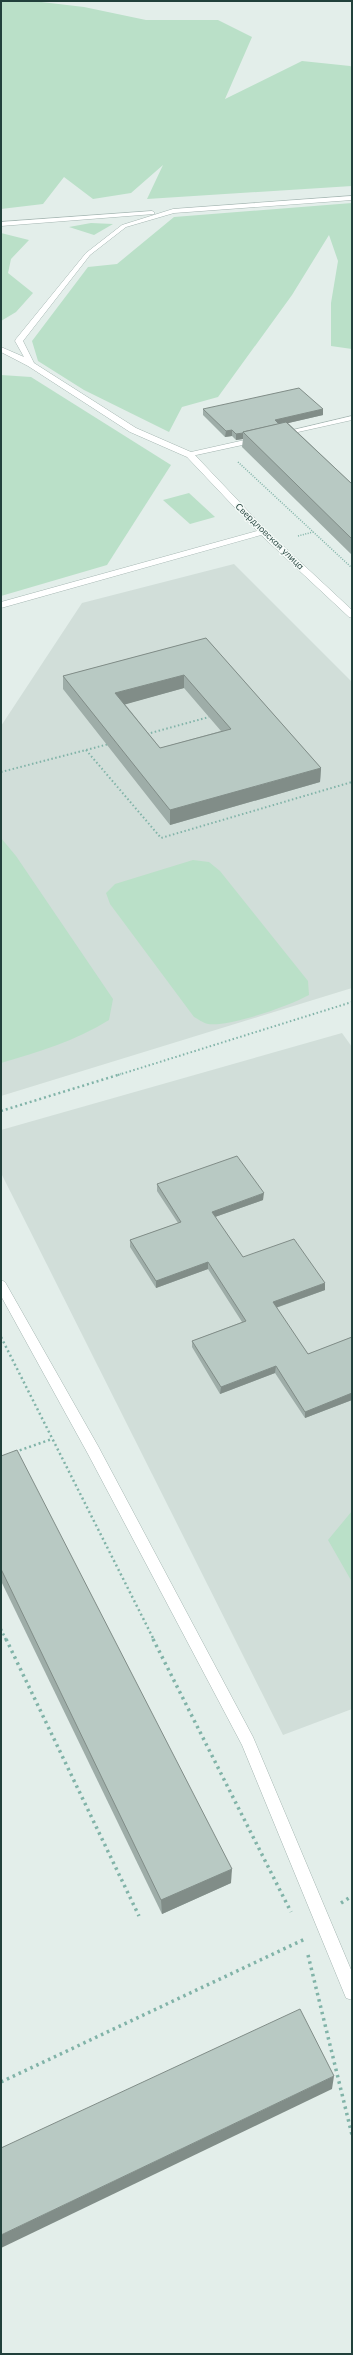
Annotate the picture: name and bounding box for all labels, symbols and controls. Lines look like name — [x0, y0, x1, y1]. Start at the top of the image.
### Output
street label: Свердловская улица — [233, 500, 307, 572]

